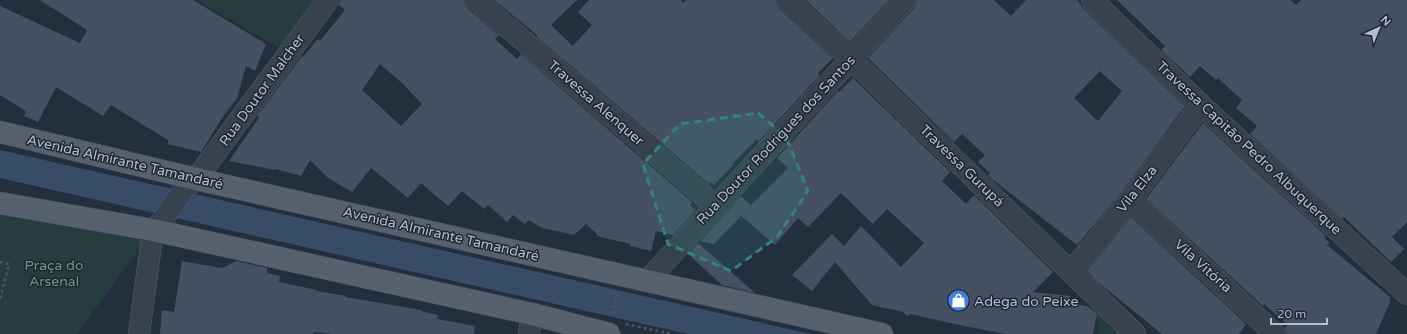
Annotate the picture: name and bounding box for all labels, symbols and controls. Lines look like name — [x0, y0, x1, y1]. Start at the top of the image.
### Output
north arrow — [1359, 8, 1399, 48]
text: N — [1378, 13, 1393, 29]
street label: Rua Doutor Malcher — [216, 30, 309, 149]
street label: Rua Doutor Rodrigues dos Santos — [693, 52, 859, 228]
street label: Travessa Alenquer — [544, 57, 648, 150]
street label: Travessa Capitão Pedro Albuquerque — [1153, 58, 1345, 238]
street label: Travessa Gurupá — [916, 121, 1008, 211]
street label: Avenida Almirante Tamandaré — [25, 131, 225, 193]
street label: Vila Elza — [1113, 162, 1161, 216]
street label: Avenida Almirante Tamandaré — [341, 203, 541, 265]
street label: Vila Vitória — [1171, 236, 1235, 296]
park label: Praça do Arsenal — [25, 257, 83, 290]
shop icon: Adega do Peixe — [945, 288, 971, 314]
place label: Adega do Peixe — [974, 293, 1078, 310]
scale bar — [1271, 300, 1327, 326]
text: 20 m — [1277, 307, 1306, 321]

